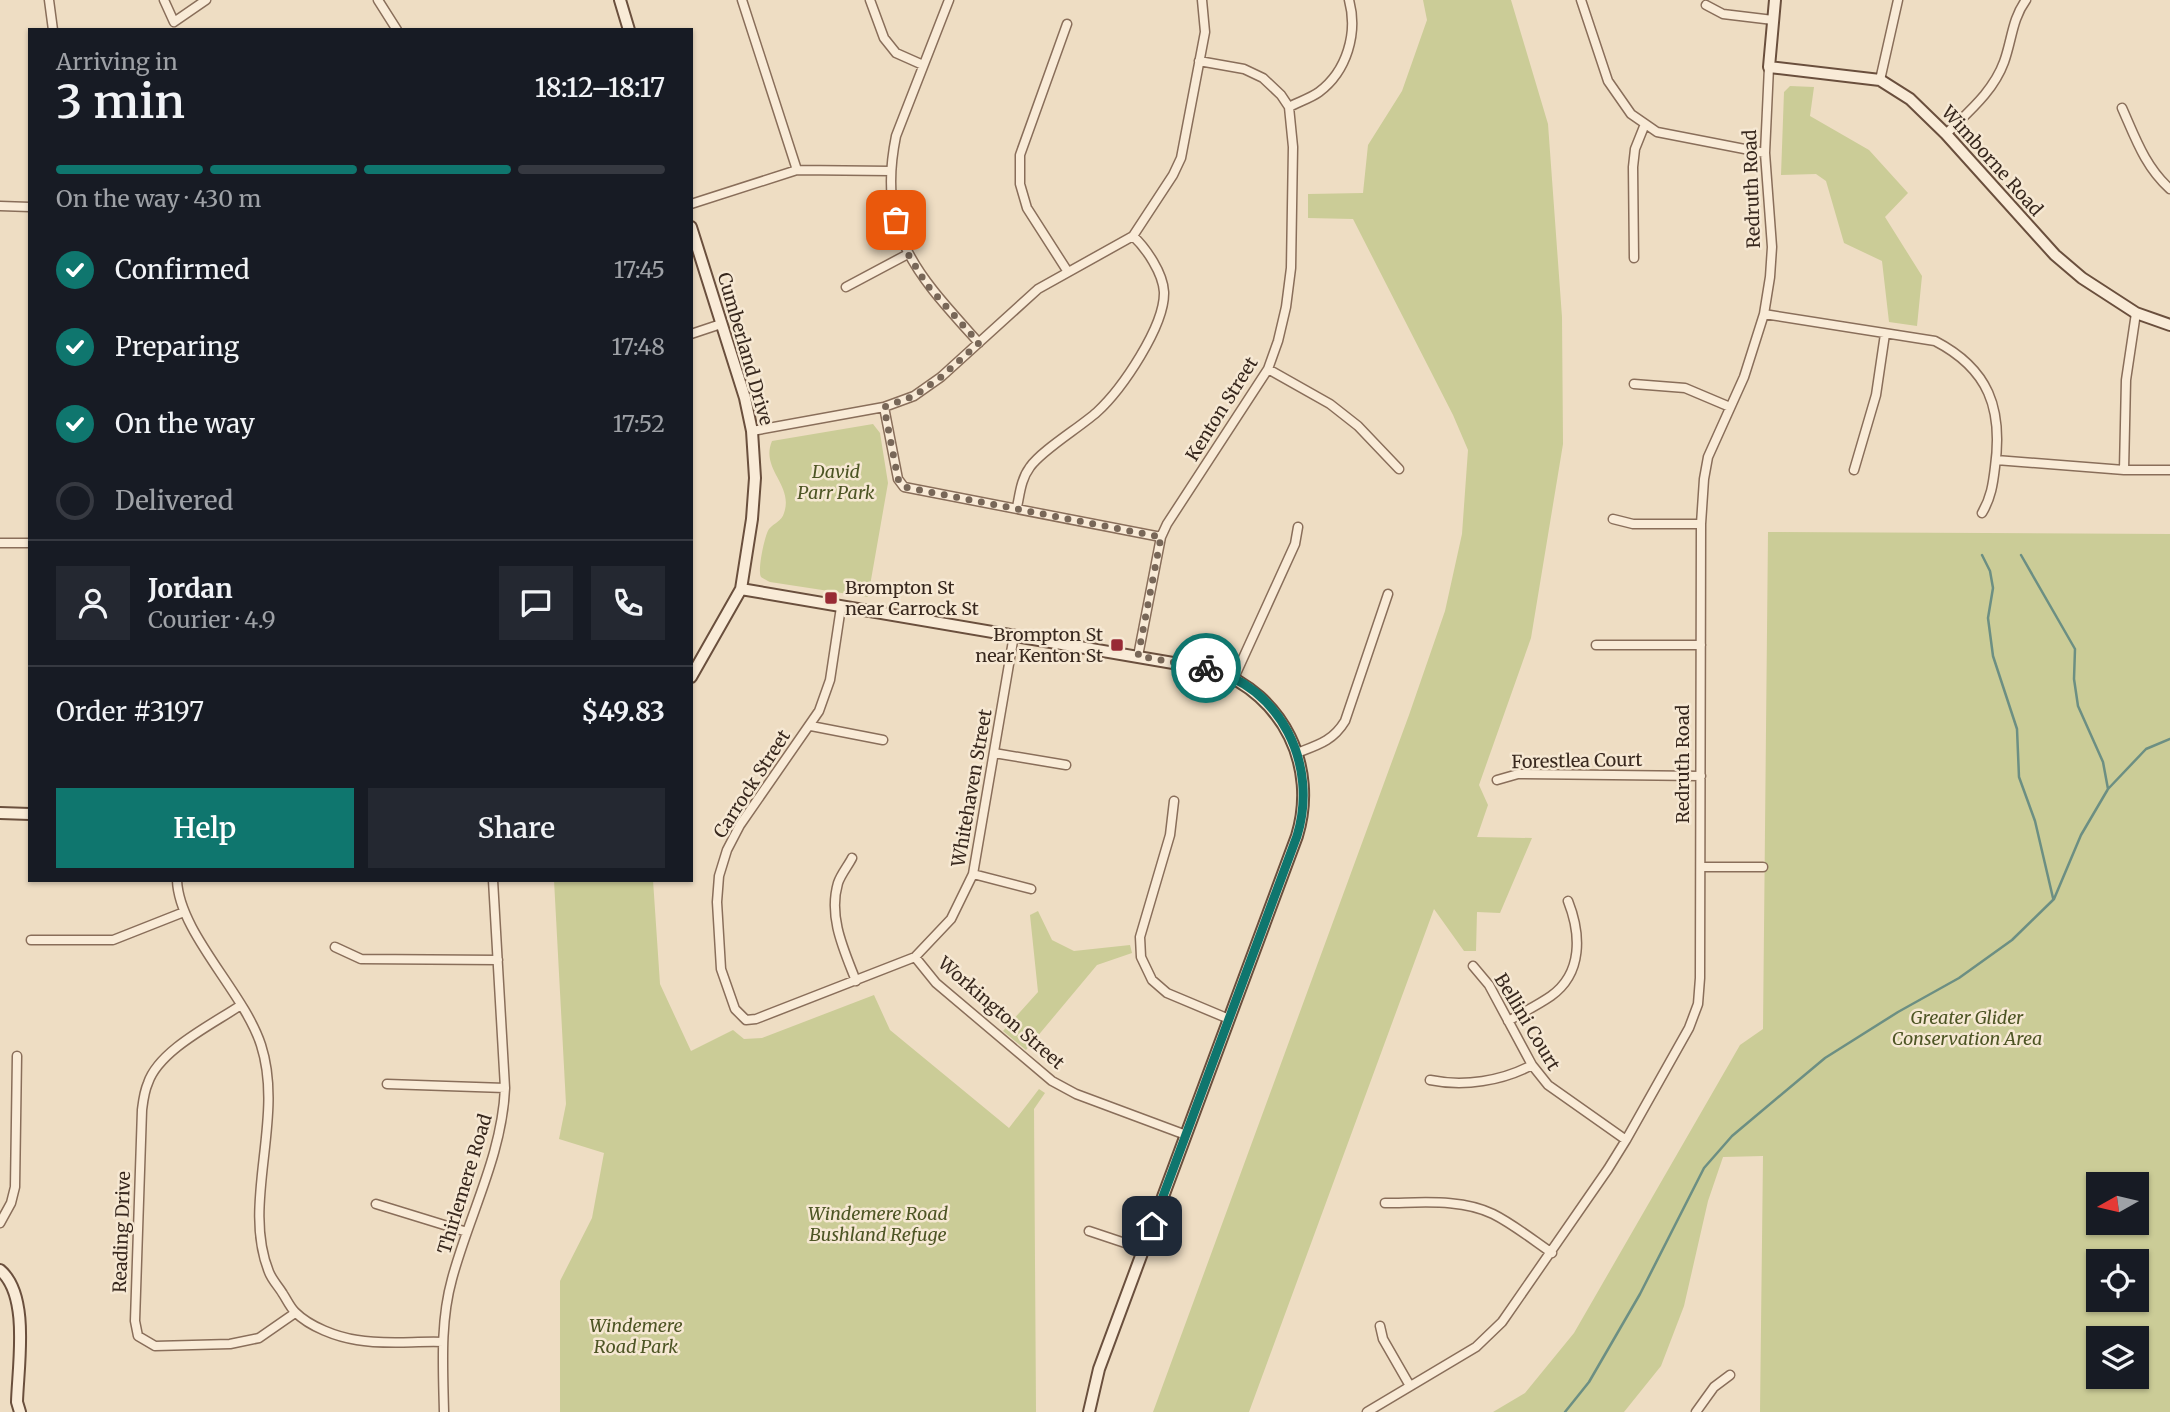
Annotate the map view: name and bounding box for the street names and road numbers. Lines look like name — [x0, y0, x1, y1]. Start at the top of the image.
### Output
street label: Wimborne Road — [1936, 100, 2048, 221]
street label: Redruth Road — [1738, 129, 1765, 249]
street label: Cumberland Drive — [713, 270, 778, 428]
street label: Kenton Street — [1180, 352, 1263, 465]
street label: Redruth Road — [1671, 704, 1694, 823]
street label: Whitehaven Street — [946, 707, 997, 870]
street label: Carrock Street — [708, 725, 795, 842]
street label: Forestlea Court — [1511, 748, 1643, 773]
street label: Workington Street — [933, 951, 1069, 1074]
street label: Bellini Court — [1489, 969, 1565, 1074]
street label: Thirlemere Road — [432, 1111, 497, 1257]
street label: Reading Drive — [108, 1171, 135, 1293]

